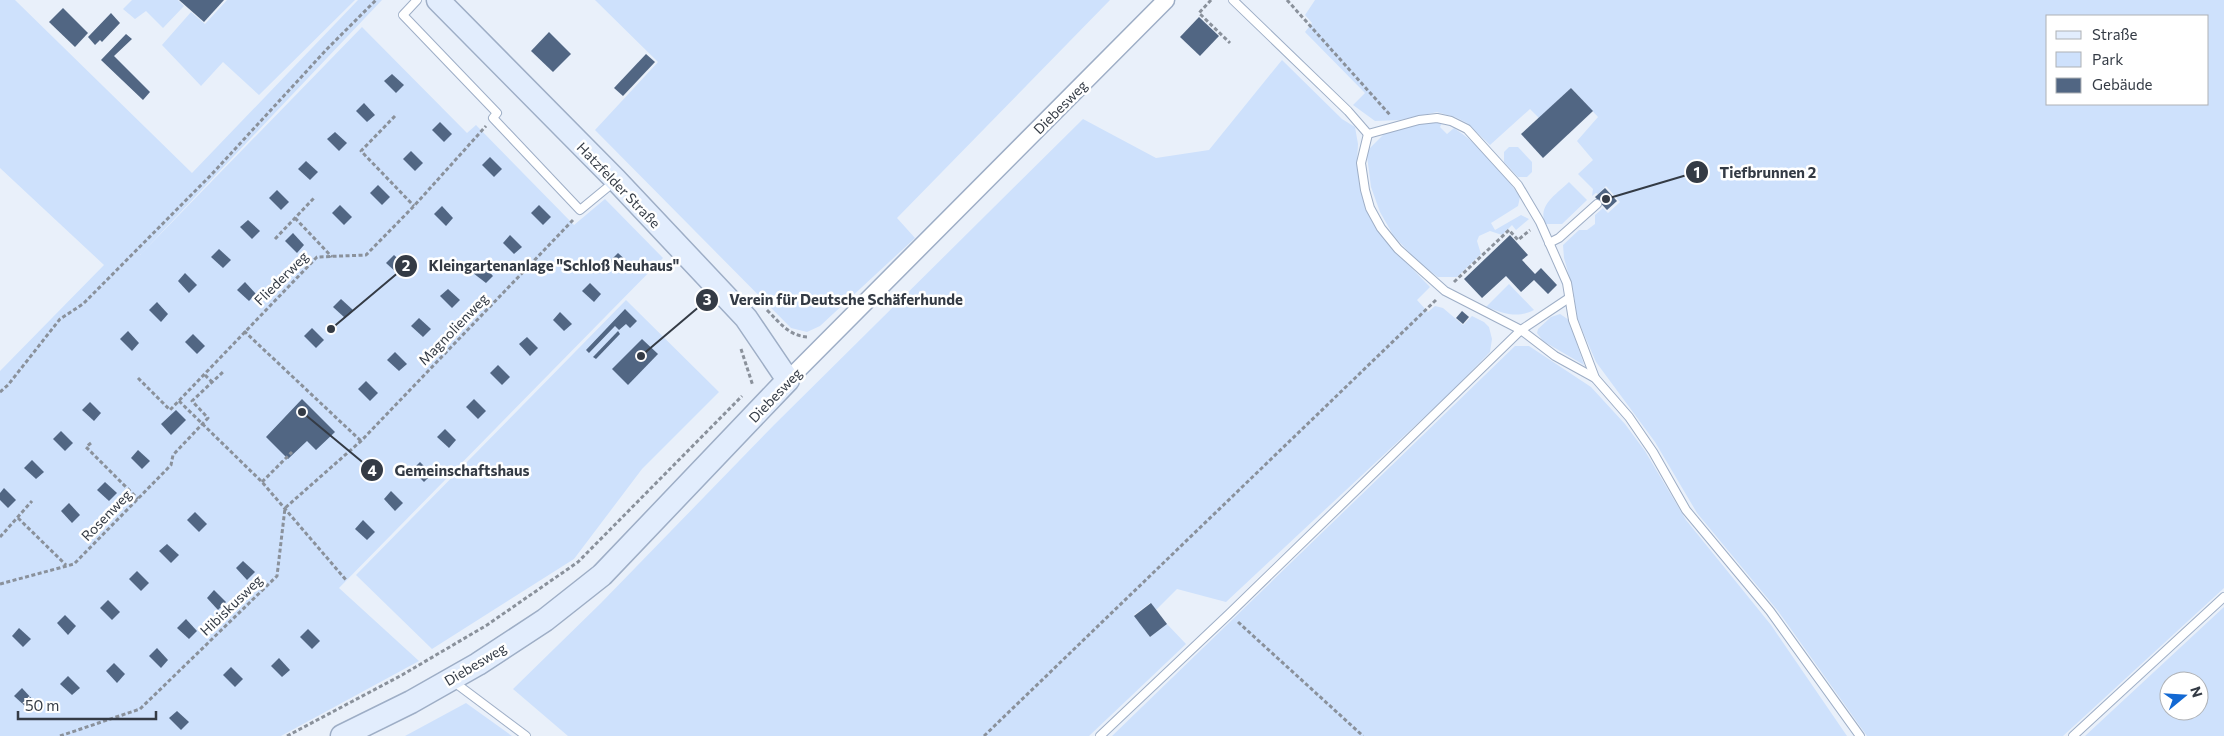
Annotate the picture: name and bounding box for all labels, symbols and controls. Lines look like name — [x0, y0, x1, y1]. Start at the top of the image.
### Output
legend — [2046, 15, 2209, 105]
text: Straße — [2092, 25, 2138, 43]
text: Park — [2092, 50, 2123, 68]
text: Gebäude — [2092, 75, 2153, 93]
street label: Diebesweg — [1030, 76, 1091, 137]
street label: Hatzfelder Straße — [574, 139, 664, 231]
callout: Tiefbrunnen 2 — [1684, 157, 1826, 187]
text: 1 — [1694, 163, 1700, 181]
text: Tiefbrunnen 2 — [1720, 163, 1816, 181]
street label: Fliederweg — [250, 247, 312, 309]
callout: Kleingartenanlage "Schloß Neuhaus" — [394, 251, 689, 281]
text: 2 — [402, 256, 410, 274]
text: Kleingartenanlage "Schloß Neuhaus" — [429, 256, 679, 274]
callout: Verein für Deutsche Schäferhunde — [694, 285, 973, 315]
street label: Magnolienweg — [415, 289, 492, 368]
text: 3 — [703, 290, 712, 308]
text: Verein für Deutsche Schäferhunde — [729, 290, 963, 308]
street label: Diebesweg — [745, 364, 805, 426]
callout: Gemeinschaftshaus — [360, 455, 540, 485]
text: 4 — [367, 461, 377, 479]
text: Gemeinschaftshaus — [394, 461, 530, 479]
street label: Rosenweg — [77, 486, 135, 544]
street label: Hibiskusweg — [196, 571, 266, 639]
street label: Diebesweg — [441, 639, 509, 689]
north arrow — [2159, 671, 2209, 721]
text: N — [2187, 684, 2207, 699]
scale bar — [18, 688, 155, 720]
text: 50 m — [25, 696, 59, 714]

